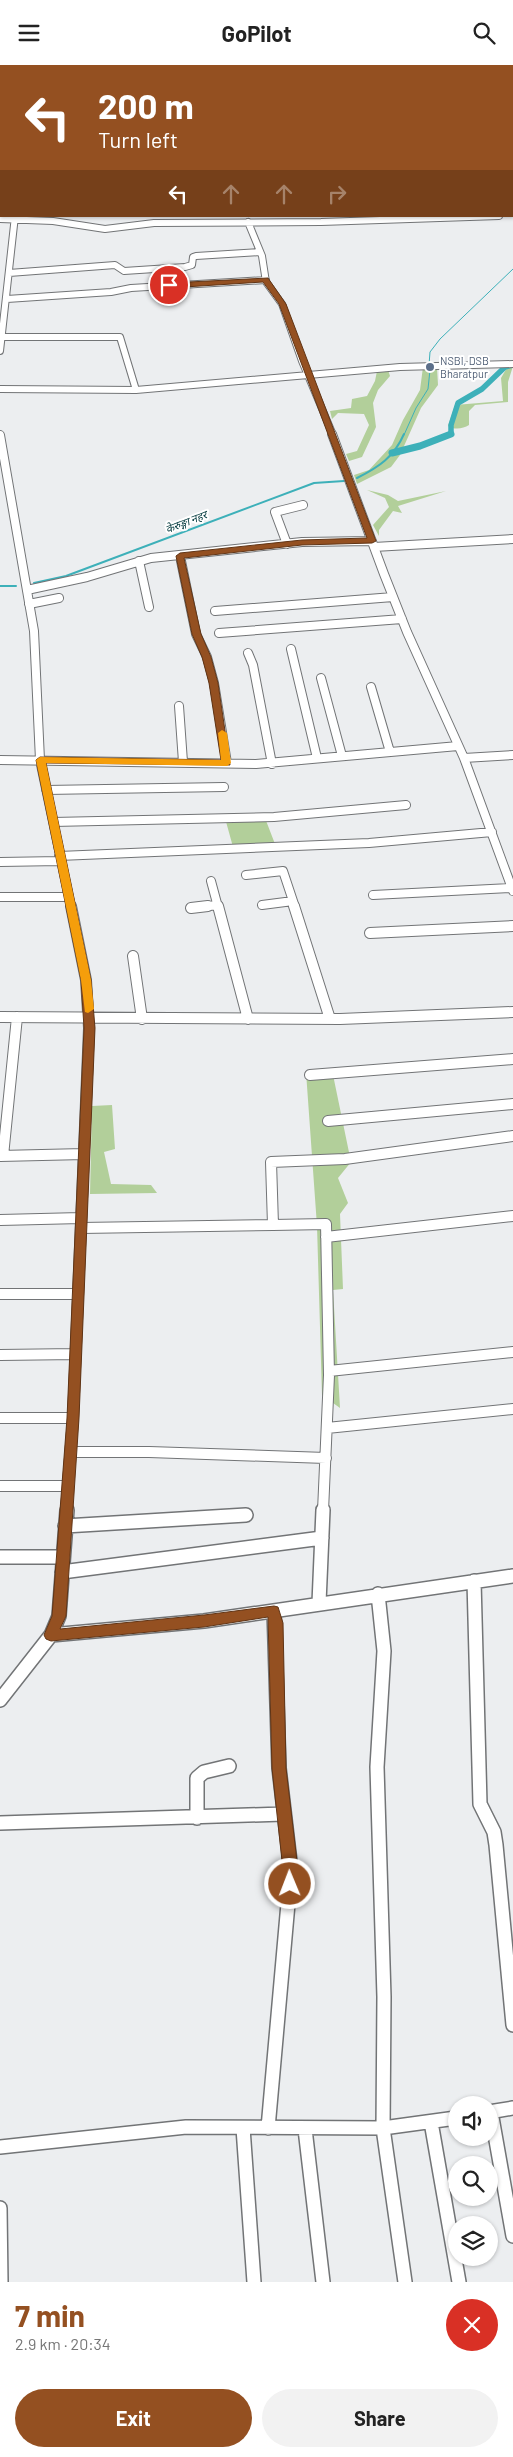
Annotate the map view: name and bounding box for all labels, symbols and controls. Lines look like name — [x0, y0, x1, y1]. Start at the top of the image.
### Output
icon: menu — [15, 19, 43, 47]
icon: search — [470, 19, 498, 47]
text: GoPilot — [221, 20, 292, 46]
text: 200 m — [98, 84, 194, 126]
icon: left — [15, 85, 80, 150]
text: Turn left — [98, 126, 178, 152]
icon: left — [164, 180, 192, 208]
icon: ahead — [217, 180, 245, 208]
icon: ahead — [270, 180, 298, 208]
icon: right — [323, 180, 351, 208]
pin — [148, 264, 190, 306]
icon: arrive — [155, 271, 183, 299]
place label: NSBI, DSB Bharatpur — [440, 354, 489, 380]
marker: NSBI, DSB Bharatpur — [424, 361, 436, 373]
water label: केरुङ्गा नहर — [163, 507, 211, 535]
position arrow — [263, 1857, 315, 1909]
map controls — [448, 2096, 498, 2266]
button: sound — [448, 2096, 498, 2146]
button: search — [448, 2156, 498, 2206]
button: layers — [448, 2216, 498, 2266]
text: 7 min — [15, 2297, 85, 2333]
button: close — [446, 2299, 498, 2351]
text: 2.9 km · 20:34 — [15, 2334, 111, 2353]
button: Exit — [15, 2389, 252, 2447]
button: Share — [262, 2389, 498, 2447]

